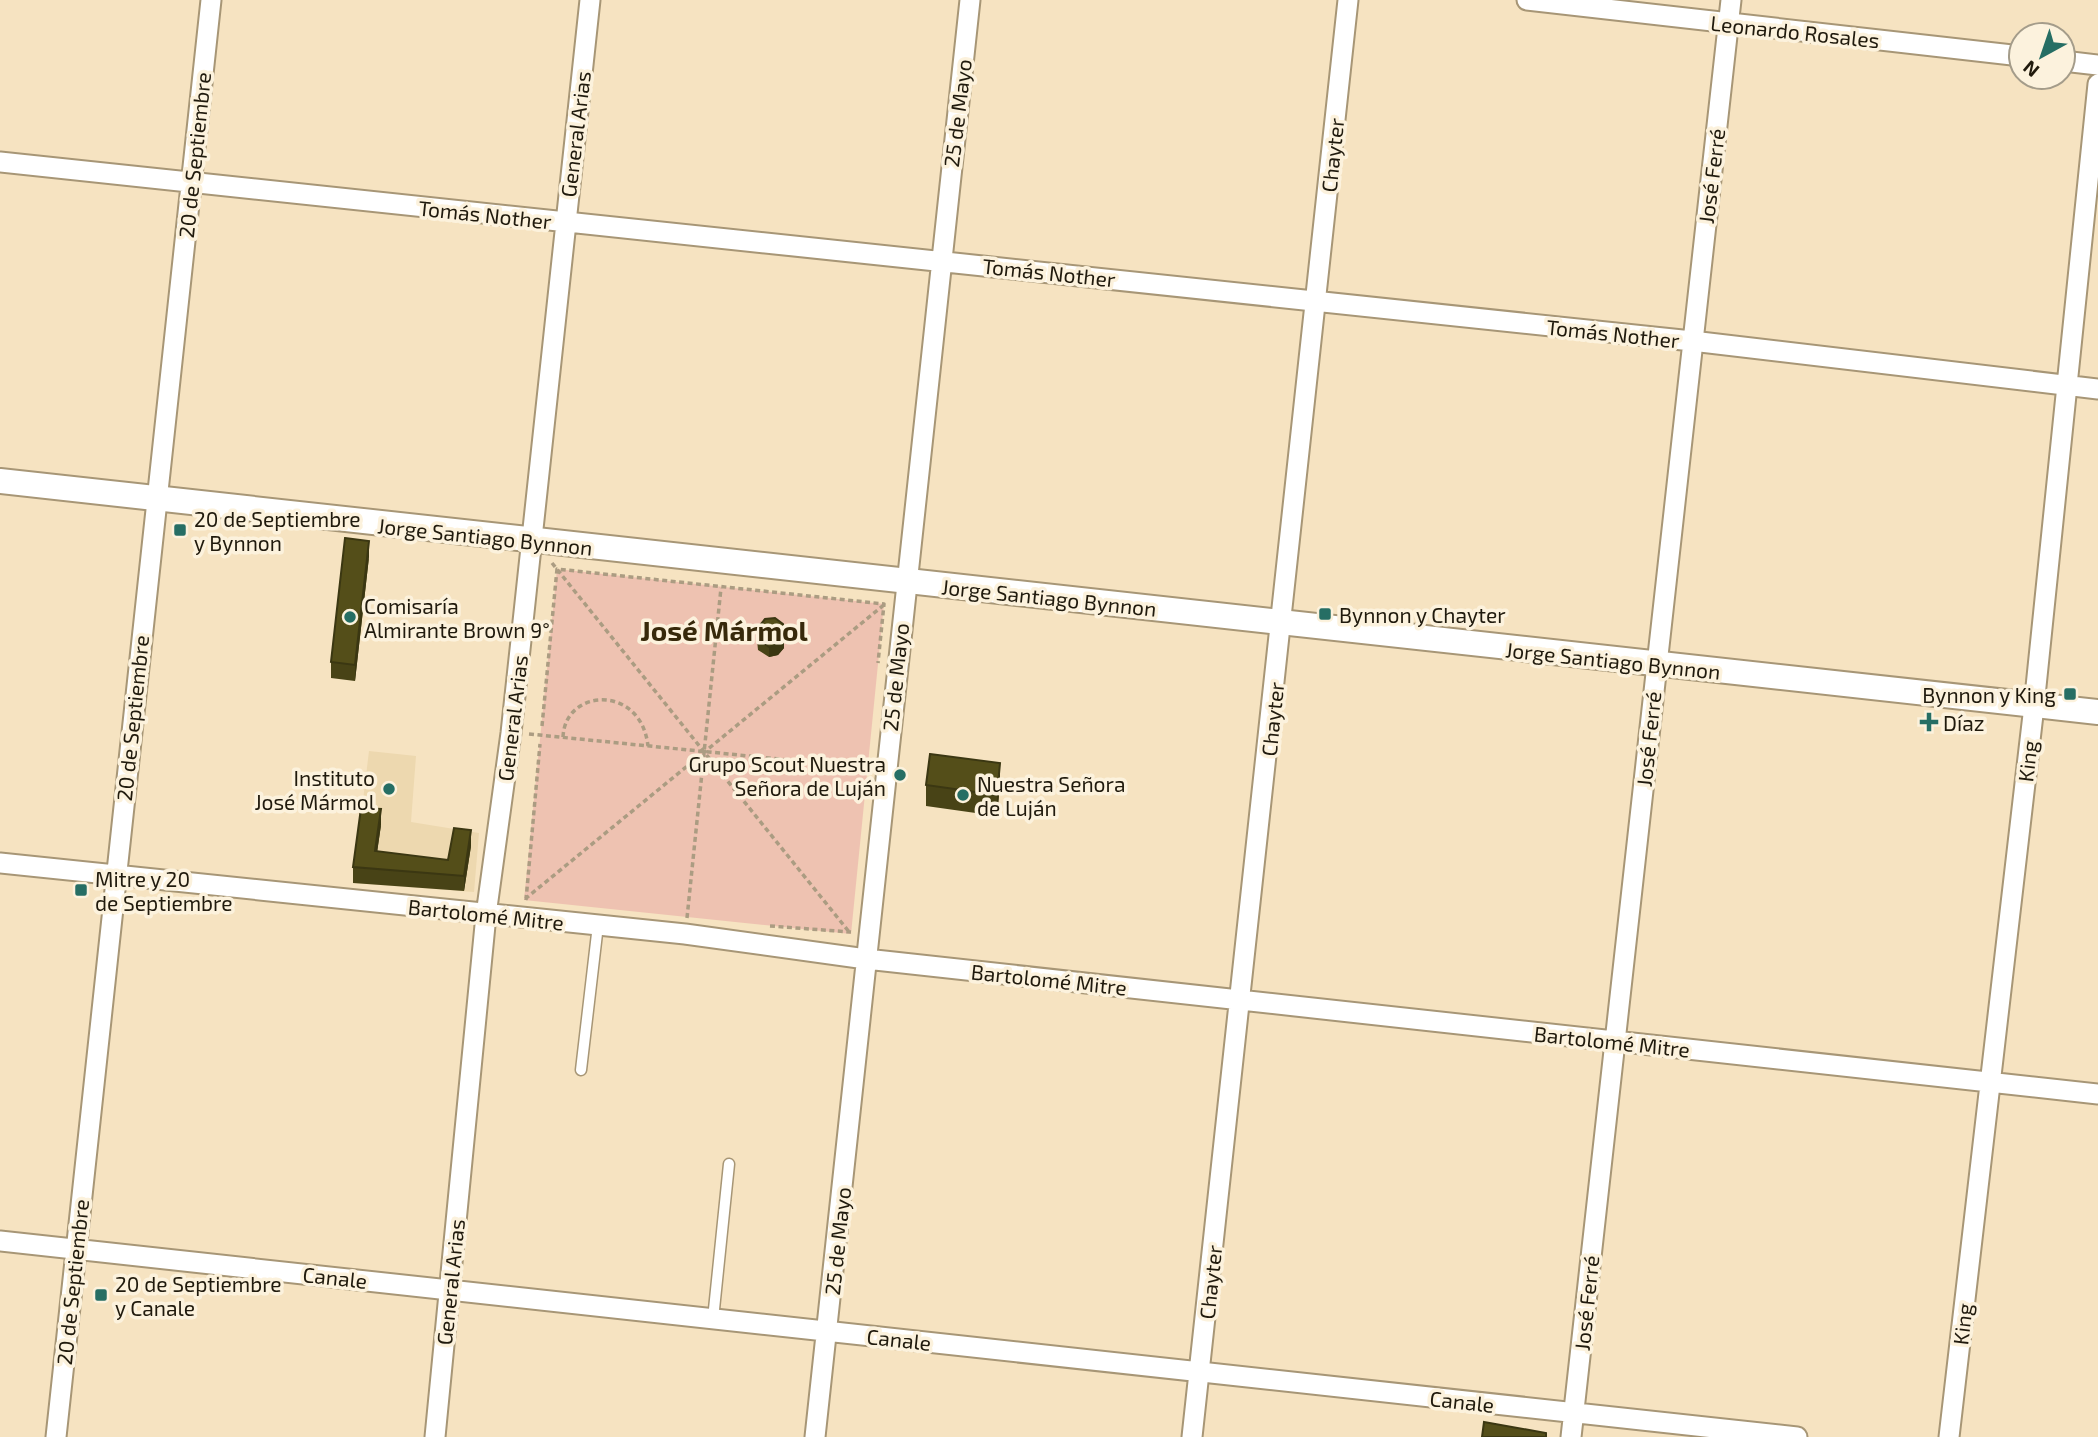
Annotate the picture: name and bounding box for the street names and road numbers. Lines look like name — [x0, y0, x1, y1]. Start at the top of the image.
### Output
street label: Leonardo Rosales — [1709, 10, 1881, 52]
street label: 25 de Mayo — [938, 58, 976, 168]
street label: General Arias — [555, 70, 595, 198]
street label: 20 de Septiembre — [173, 71, 215, 239]
street label: Chayter — [1316, 116, 1348, 193]
street label: José Ferré — [1693, 127, 1729, 225]
street label: Tomás Nother — [417, 195, 553, 233]
street label: Tomás Nother — [981, 253, 1117, 291]
street label: Tomás Nother — [1545, 314, 1681, 352]
street label: Jorge Santiago Bynnon — [376, 512, 594, 560]
street label: Jorge Santiago Bynnon — [940, 573, 1158, 621]
street label: 25 de Mayo — [877, 622, 913, 732]
street label: 20 de Septiembre — [111, 634, 153, 802]
street label: Jorge Santiago Bynnon — [1504, 636, 1722, 684]
street label: General Arias — [492, 654, 532, 782]
street label: Chayter — [1256, 680, 1288, 757]
street label: José Ferré — [1631, 690, 1665, 788]
street label: King — [2012, 739, 2042, 783]
street label: Bartolomé Mitre — [407, 893, 565, 935]
street label: Bartolomé Mitre — [970, 958, 1128, 1000]
street label: Bartolomé Mitre — [1533, 1020, 1691, 1062]
street label: 25 de Mayo — [819, 1186, 855, 1296]
street label: 20 de Septiembre — [51, 1198, 93, 1366]
street label: General Arias — [431, 1218, 469, 1346]
street label: Chayter — [1194, 1243, 1226, 1320]
street label: José Ferré — [1569, 1254, 1603, 1352]
street label: Canale — [301, 1261, 369, 1293]
street label: King — [1947, 1302, 1977, 1346]
street label: Canale — [865, 1323, 933, 1355]
street label: Canale — [1428, 1385, 1496, 1417]

